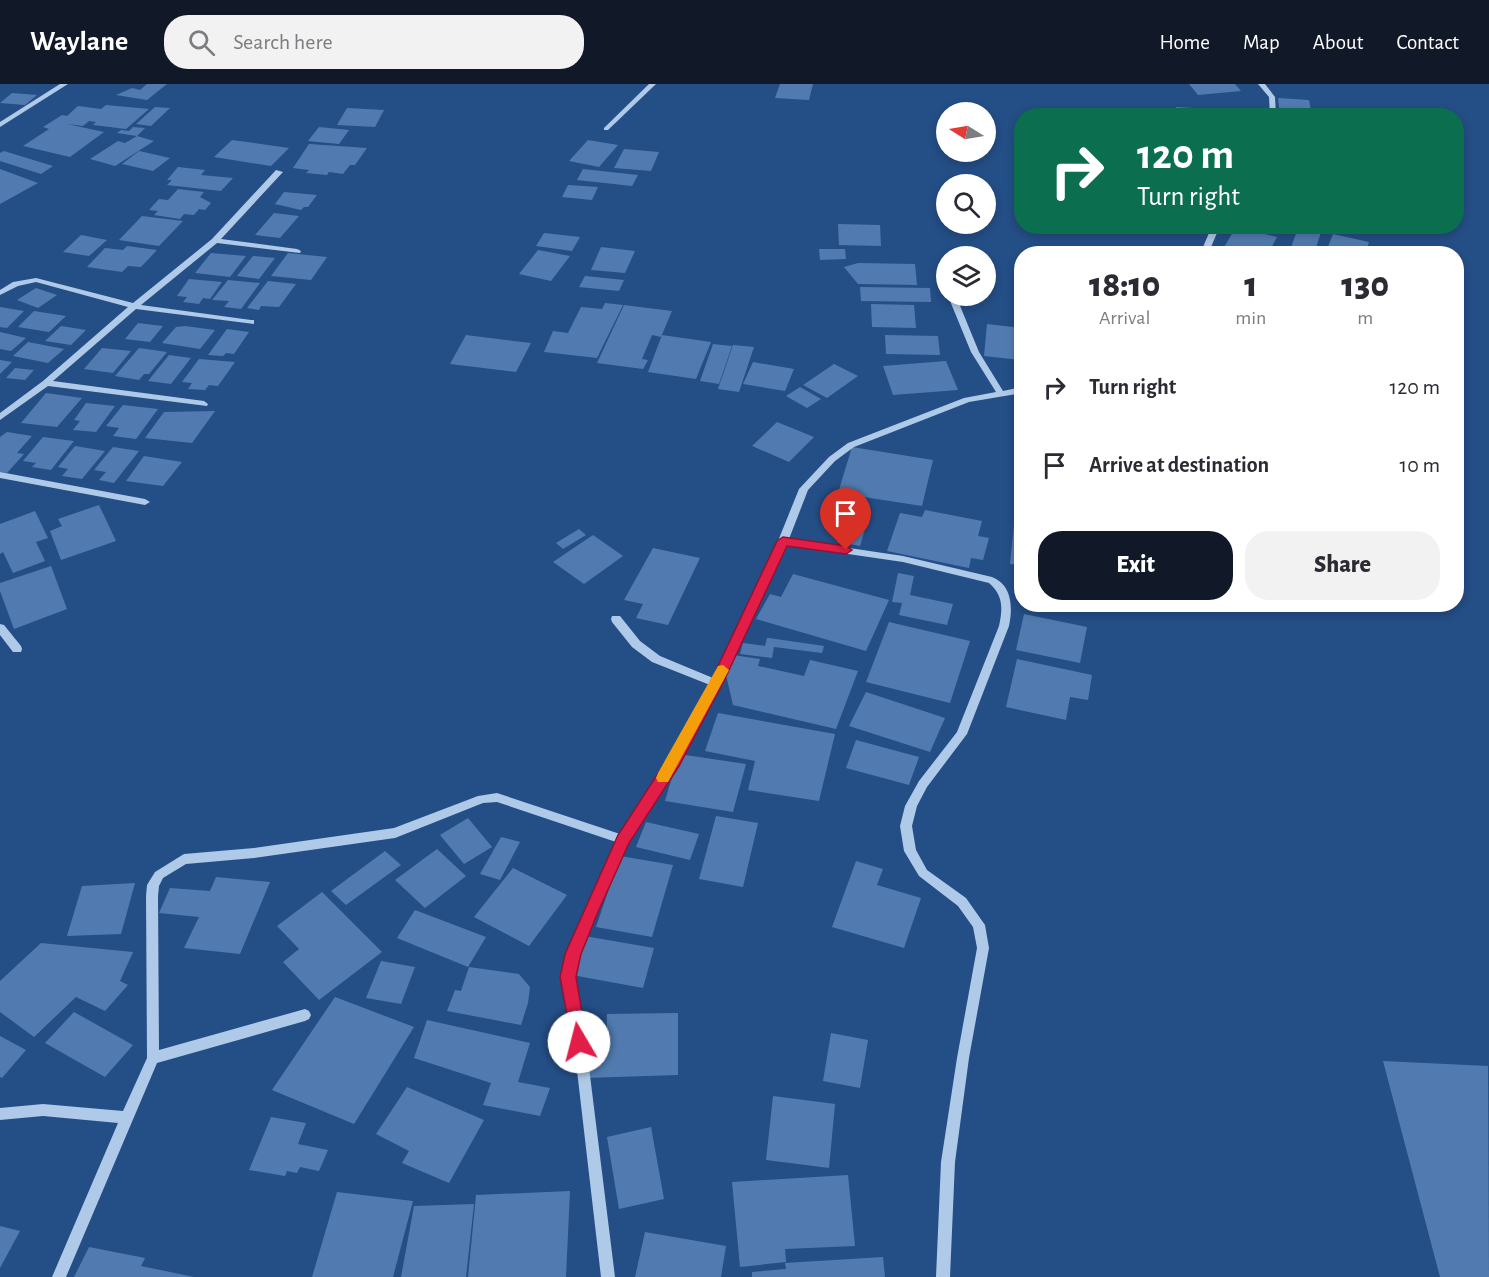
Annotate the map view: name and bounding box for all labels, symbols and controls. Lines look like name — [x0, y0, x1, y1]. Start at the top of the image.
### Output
search box — [164, 15, 584, 69]
icon: search — [185, 26, 218, 59]
text: Waylane — [30, 28, 128, 56]
text: Search here — [233, 31, 333, 53]
text: Home — [1159, 32, 1210, 53]
text: Map — [1243, 32, 1280, 53]
text: About — [1313, 32, 1363, 53]
text: Contact — [1396, 32, 1459, 53]
north arrow — [936, 102, 996, 162]
map controls — [936, 102, 996, 306]
icon: right — [1038, 132, 1116, 210]
text: 120 m — [1137, 134, 1234, 176]
button: search — [936, 174, 996, 234]
text: Turn right — [1137, 183, 1240, 210]
button: layers — [936, 246, 996, 306]
text: 18:10 — [1089, 267, 1160, 303]
text: 1 — [1244, 267, 1257, 303]
text: 130 — [1341, 267, 1389, 303]
text: Arrival — [1099, 308, 1150, 328]
text: min — [1235, 308, 1266, 328]
text: m — [1357, 308, 1373, 328]
icon: right — [1038, 371, 1071, 404]
text: Turn right — [1089, 376, 1176, 398]
text: 120 m — [1390, 376, 1440, 398]
icon: arrive — [1038, 449, 1071, 482]
text: Arrive at destination — [1089, 454, 1269, 476]
text: 10 m — [1400, 454, 1440, 476]
pin — [820, 488, 871, 550]
icon: arrive — [829, 497, 862, 530]
button: Exit — [1038, 531, 1233, 600]
button: Share — [1245, 531, 1440, 600]
position arrow — [547, 1010, 611, 1074]

